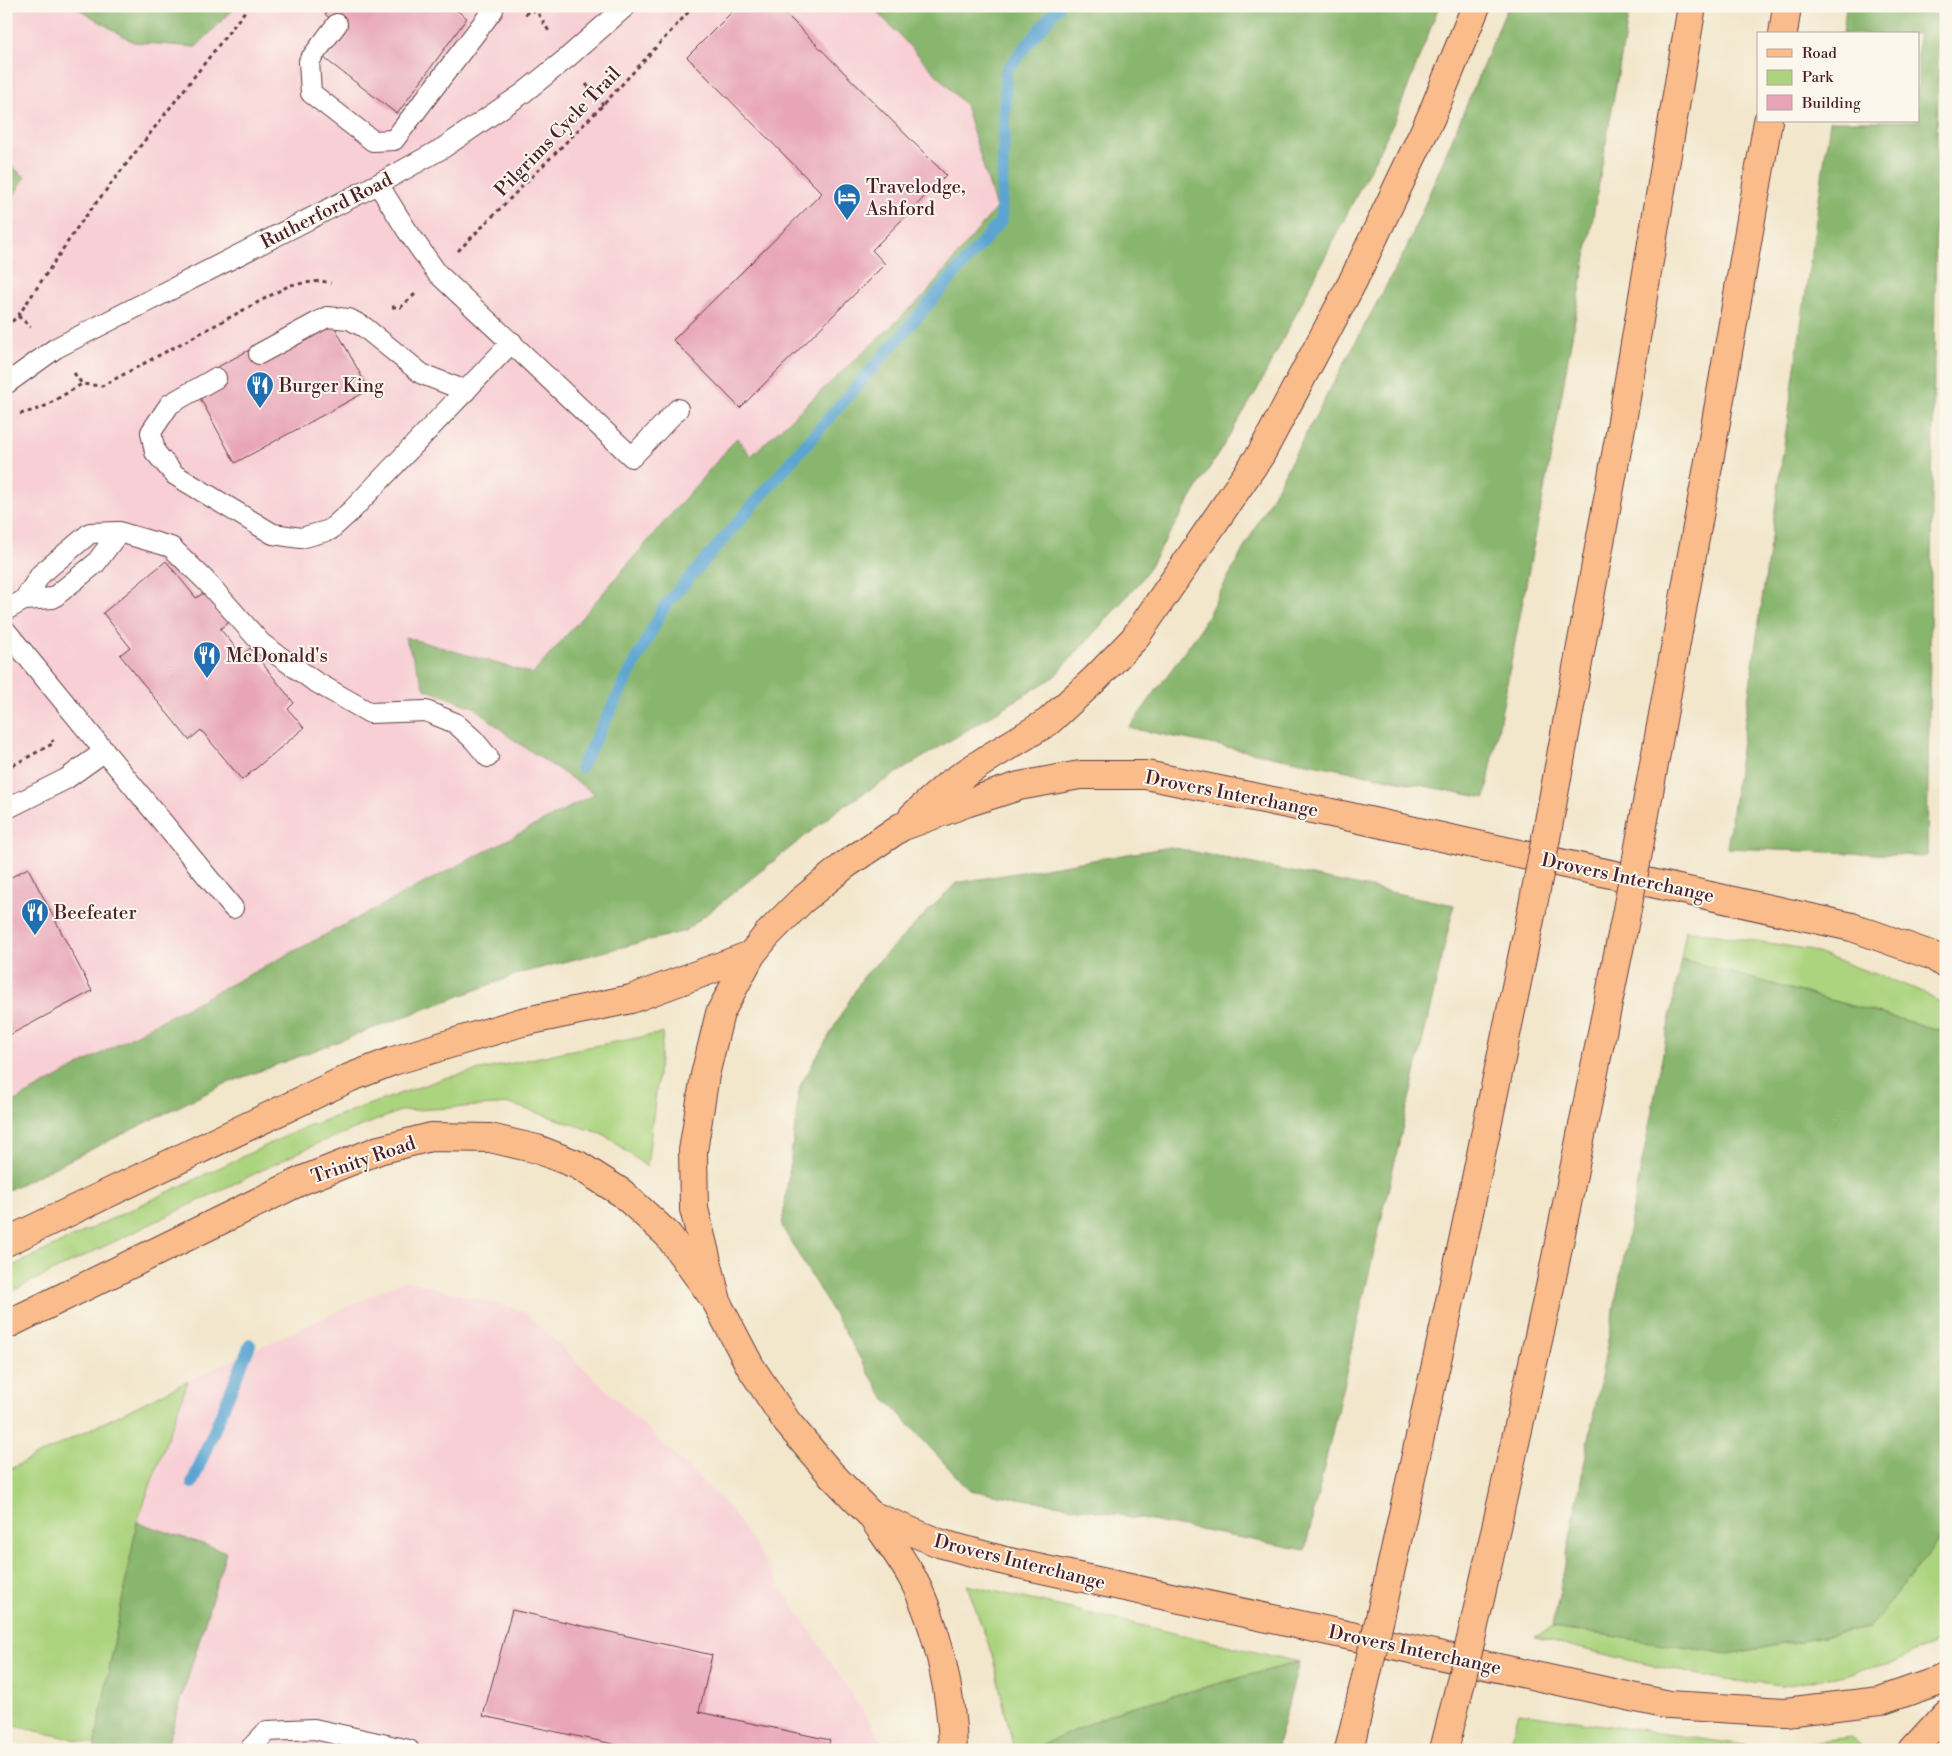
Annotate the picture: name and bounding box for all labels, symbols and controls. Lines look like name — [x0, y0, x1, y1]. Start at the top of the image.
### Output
legend — [1757, 32, 1920, 122]
text: Road — [1802, 44, 1837, 63]
street label: Pilgrims Cycle Trail — [490, 62, 626, 202]
text: Park — [1802, 68, 1834, 87]
text: Building — [1801, 94, 1861, 113]
street label: Rutherford Road — [257, 167, 396, 254]
place label: Travelodge, Ashford — [865, 175, 966, 221]
hotel icon: Travelodge, Ashford — [832, 182, 862, 221]
restaurant icon: Burger King — [245, 370, 275, 409]
place label: Burger King — [278, 374, 384, 398]
restaurant icon: McDonald's — [192, 640, 222, 679]
place label: McDonald's — [226, 644, 328, 668]
street label: Drovers Interchange — [1143, 765, 1320, 823]
street label: Drovers Interchange — [1539, 848, 1716, 908]
restaurant icon: Beefeater — [20, 897, 50, 936]
place label: Beefeater — [53, 901, 137, 925]
street label: Trinity Road — [308, 1131, 419, 1189]
street label: Drovers Interchange — [932, 1529, 1108, 1595]
street label: Drovers Interchange — [1326, 1620, 1503, 1680]

